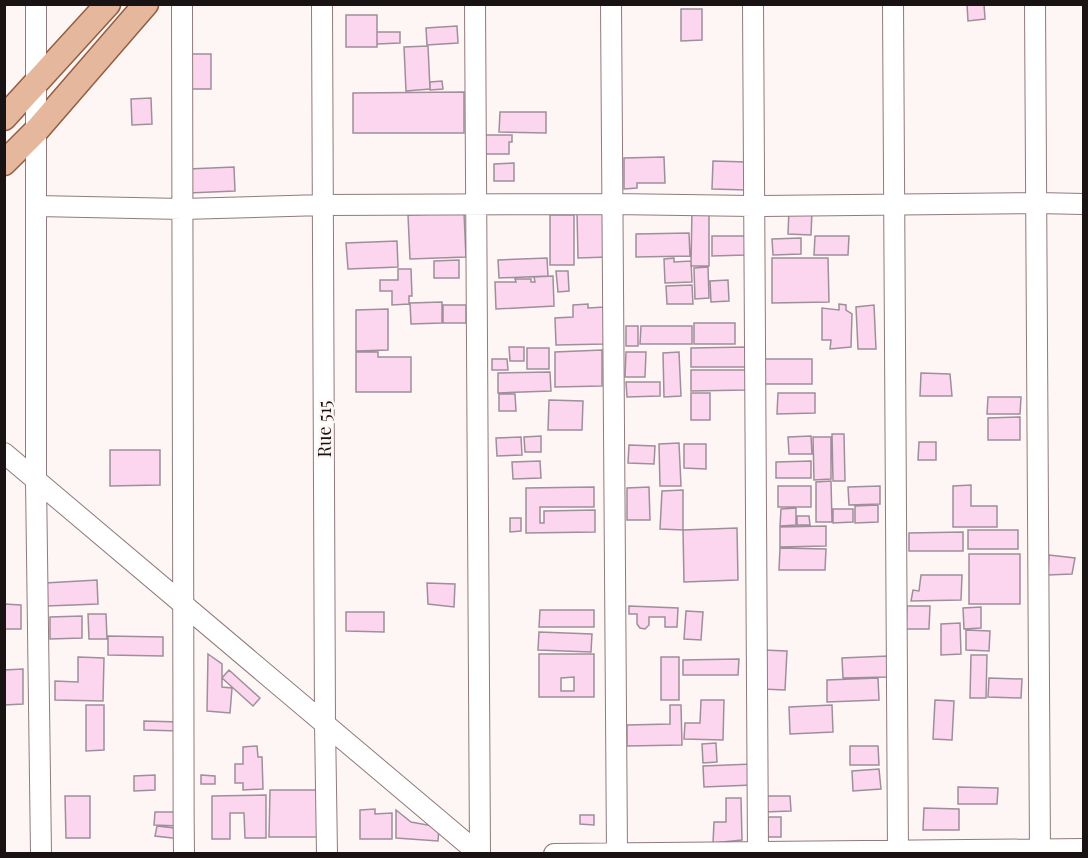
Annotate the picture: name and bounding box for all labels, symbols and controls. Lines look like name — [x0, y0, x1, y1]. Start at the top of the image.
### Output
street label: Rue 515 — [312, 400, 336, 458]

